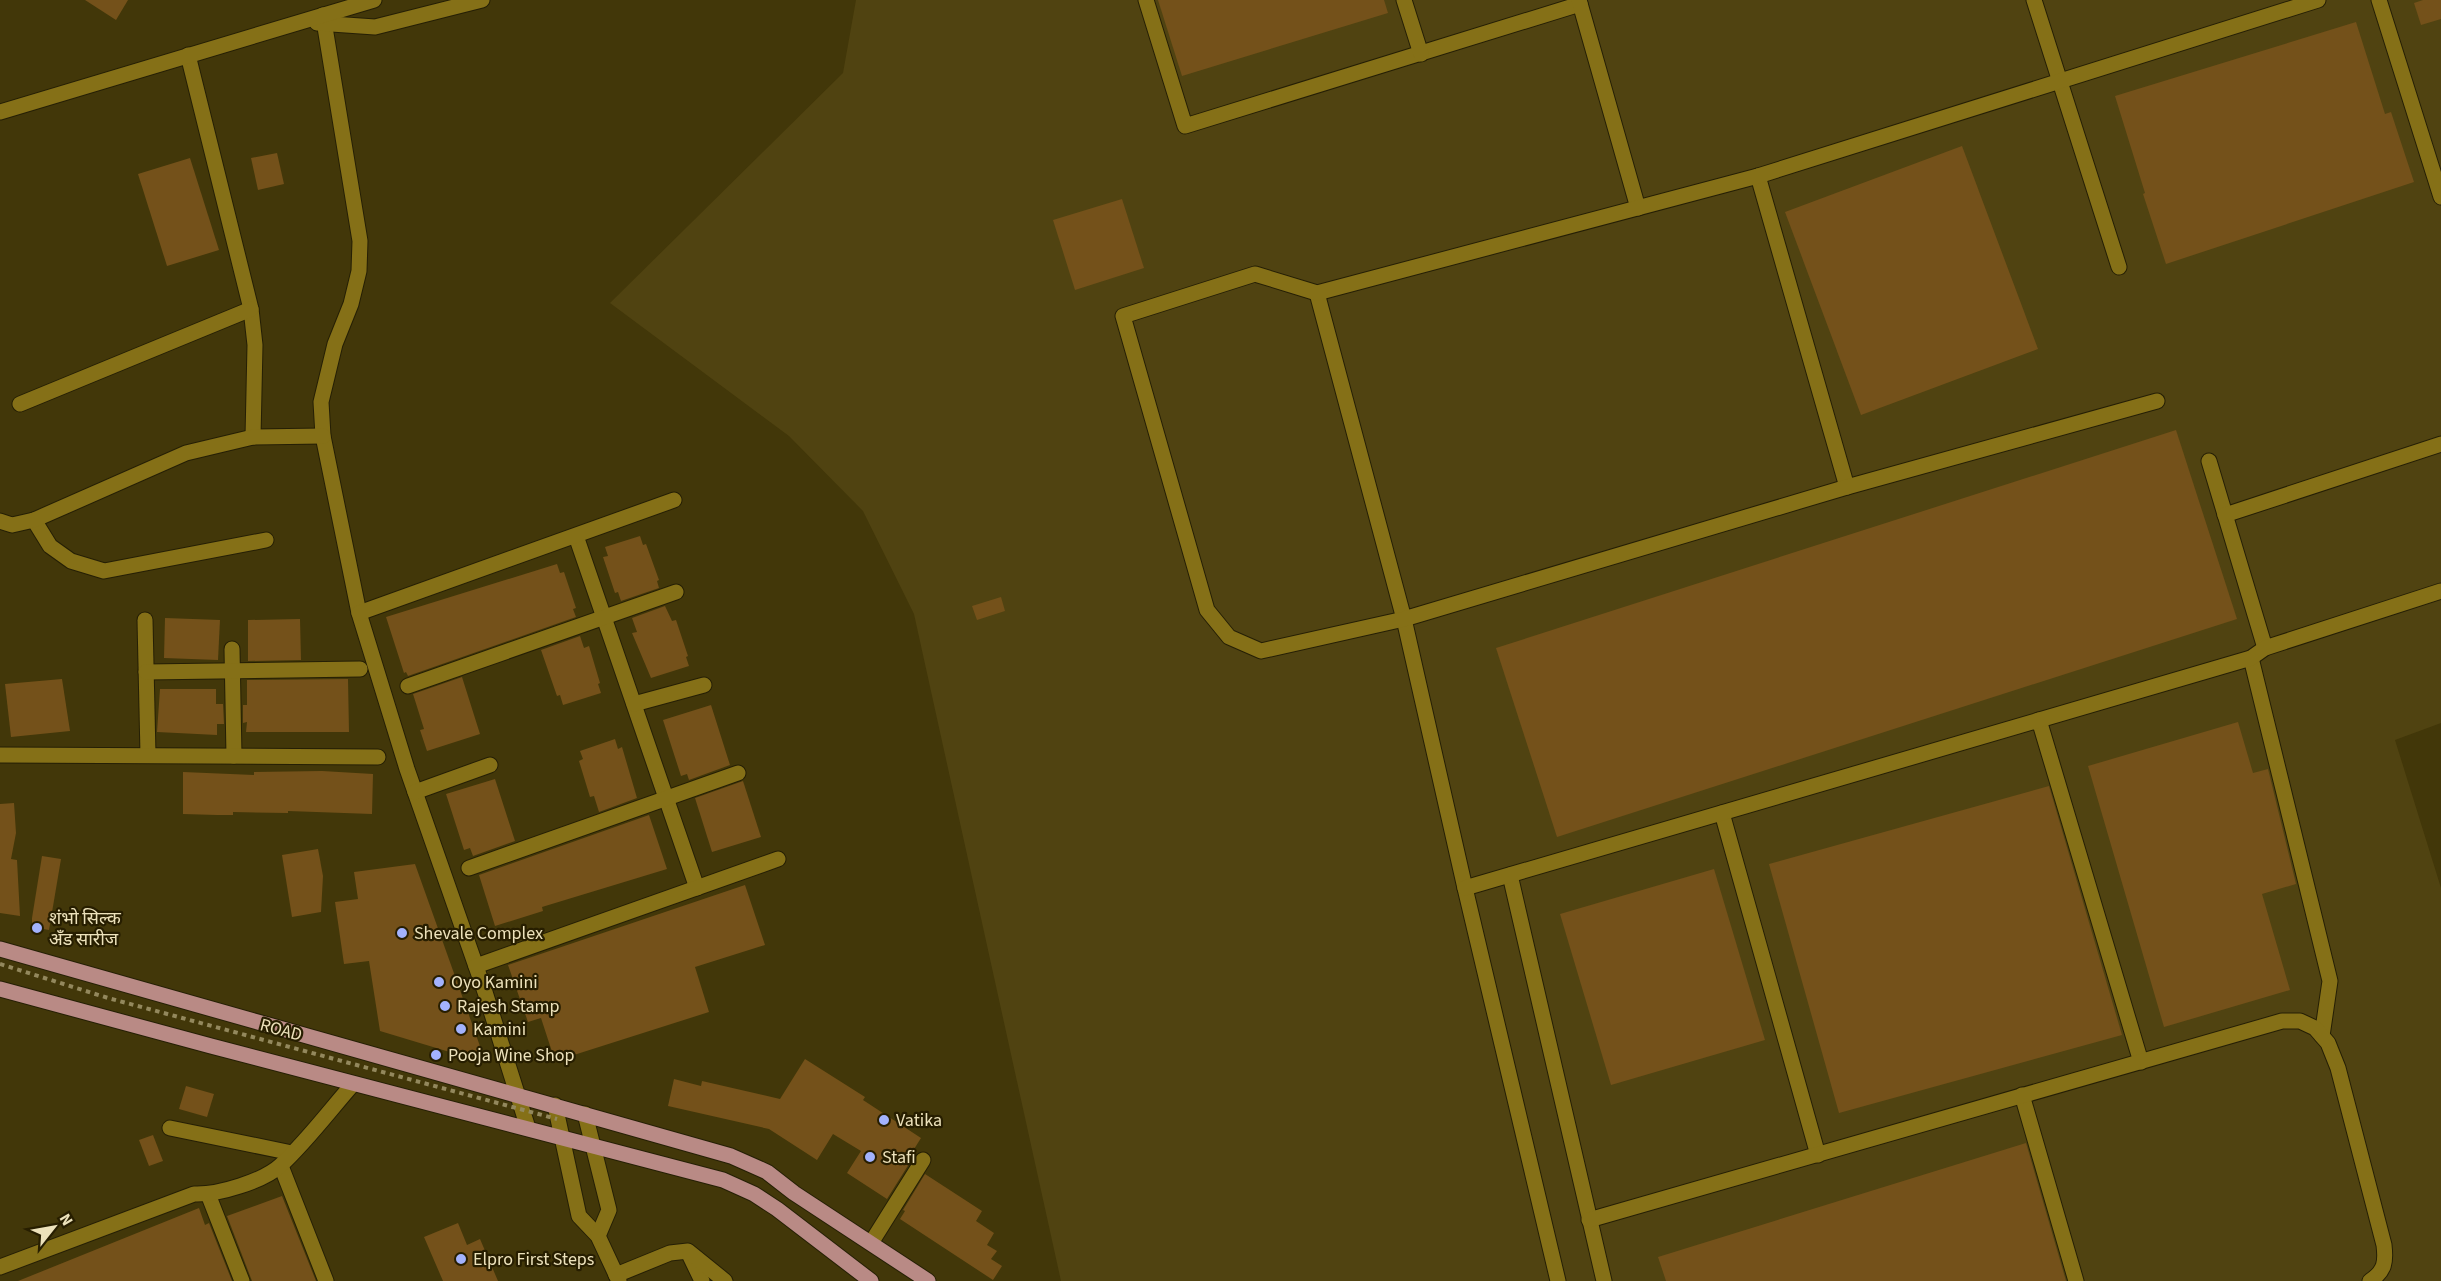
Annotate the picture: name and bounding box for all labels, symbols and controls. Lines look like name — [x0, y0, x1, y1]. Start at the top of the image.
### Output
place label: शंभो सिल्क अँड सारीज — [49, 906, 122, 952]
marker: शंभो सिल्क अँड सारीज — [30, 921, 44, 935]
place label: Shevale Complex — [414, 921, 543, 946]
marker: Shevale Complex — [395, 926, 409, 940]
place label: Oyo Kamini — [451, 970, 538, 995]
marker: Oyo Kamini — [432, 975, 446, 989]
place label: Rajesh Stamp — [457, 994, 559, 1019]
marker: Rajesh Stamp — [438, 999, 452, 1013]
street label: ROAD — [257, 1012, 305, 1048]
place label: Kamini — [473, 1017, 526, 1042]
marker: Kamini — [454, 1022, 468, 1036]
place label: Pooja Wine Shop — [448, 1043, 575, 1068]
marker: Pooja Wine Shop — [429, 1048, 443, 1062]
place label: Vatika — [896, 1108, 942, 1133]
marker: Vatika — [877, 1113, 891, 1127]
place label: Stafi — [882, 1145, 916, 1170]
marker: Stafi — [863, 1150, 877, 1164]
north arrow — [24, 1197, 84, 1257]
text: N — [54, 1210, 78, 1230]
place label: Elpro First Steps — [473, 1247, 594, 1272]
marker: Elpro First Steps — [454, 1252, 468, 1266]

